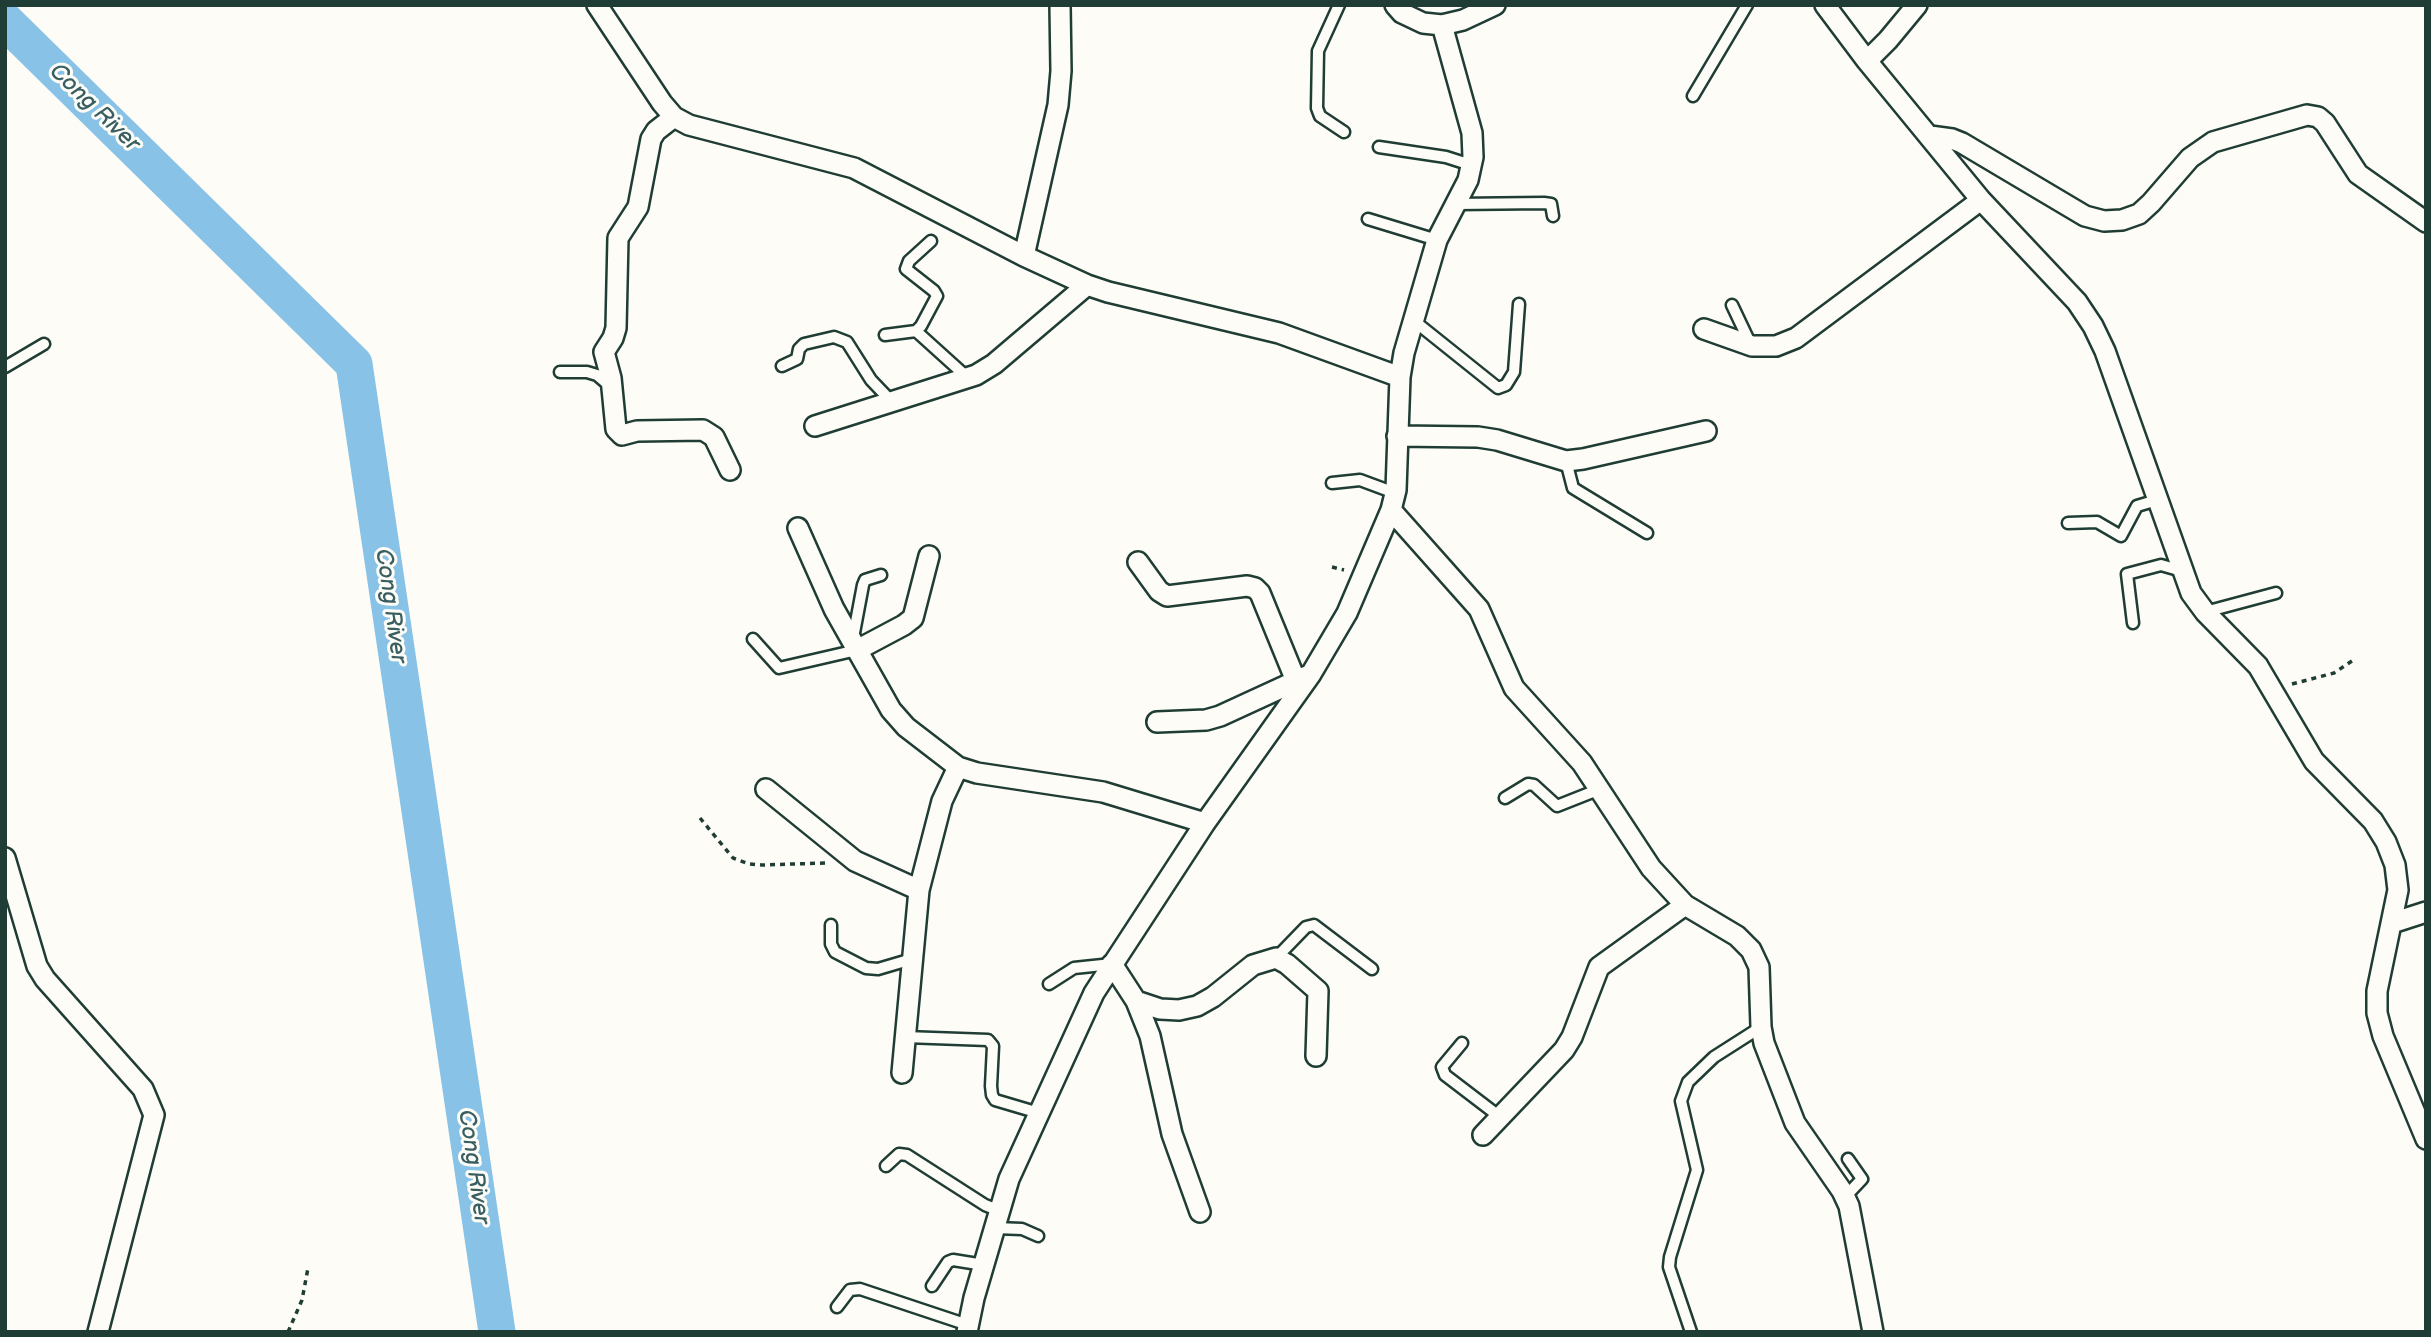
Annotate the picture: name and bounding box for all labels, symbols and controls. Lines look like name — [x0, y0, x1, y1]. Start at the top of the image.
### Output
water label: Cong River — [43, 58, 145, 158]
water label: Cong River — [368, 547, 412, 665]
water label: Cong River — [451, 1108, 495, 1226]

